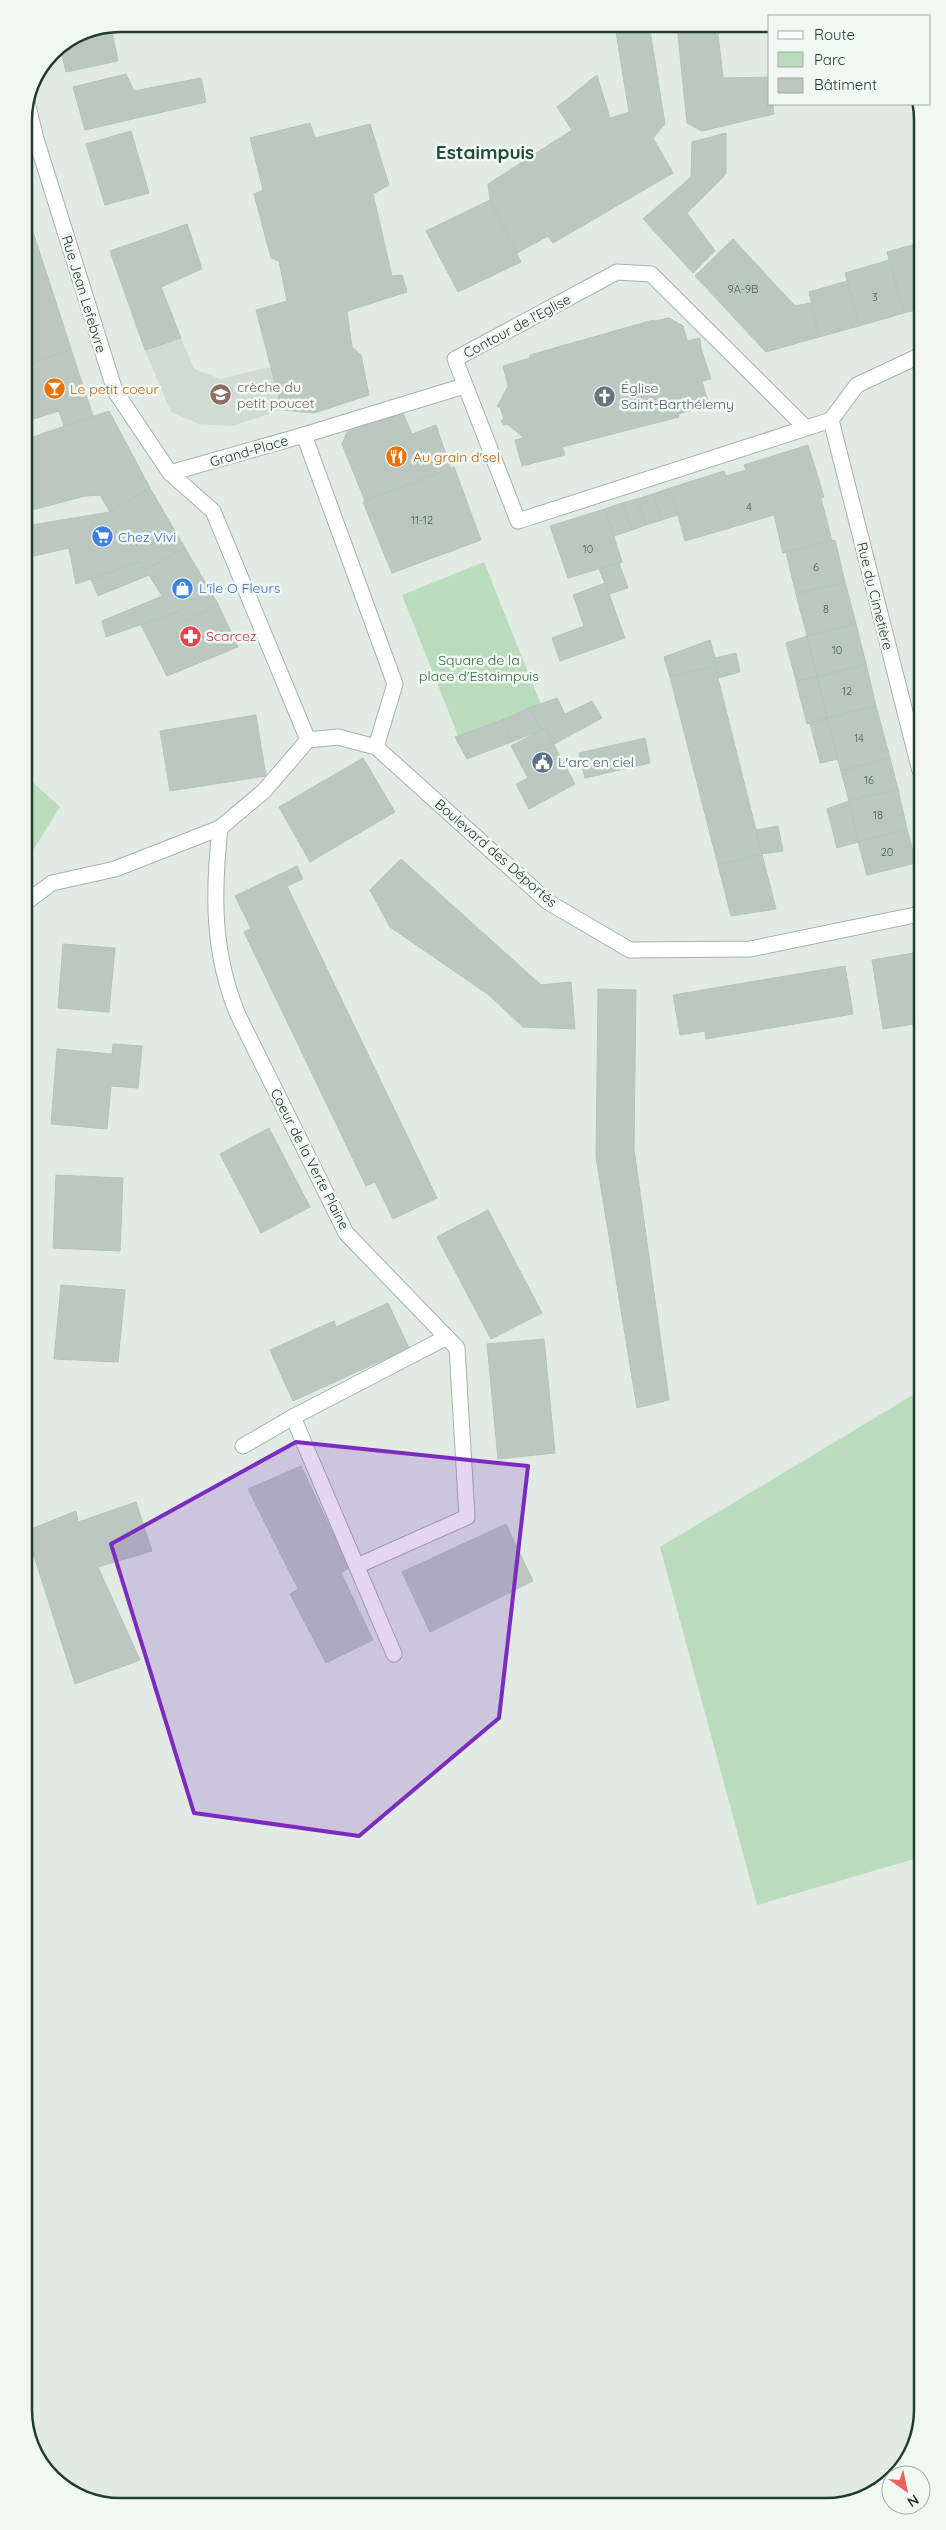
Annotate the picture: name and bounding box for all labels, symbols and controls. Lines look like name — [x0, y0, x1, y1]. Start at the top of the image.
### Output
legend — [768, 15, 931, 105]
text: Route — [814, 25, 855, 44]
text: Parc — [814, 50, 845, 69]
text: Bâtiment — [814, 75, 877, 94]
district label: Estaimpuis — [436, 140, 534, 164]
street label: Rue Jean Lefebvre — [58, 233, 110, 355]
house number: 9A-9B — [728, 282, 758, 296]
street label: Contour de l'Eglise — [460, 290, 574, 362]
house number: 3 — [872, 290, 878, 304]
bar icon: Le petit coeur — [42, 377, 66, 401]
place label: crèche du petit poucet — [237, 378, 315, 412]
place label: Église Saint-Barthélemy — [621, 379, 734, 413]
place label: Le petit coeur — [70, 380, 159, 398]
school or university icon: crèche du petit poucet — [209, 383, 233, 407]
church icon: Église Saint-Barthélemy — [593, 384, 617, 408]
street label: Grand-Place — [208, 431, 290, 471]
restaurant icon: Au grain d'sel — [385, 445, 409, 469]
place label: Au grain d'sel — [413, 448, 500, 466]
house number: 4 — [746, 500, 752, 514]
house number: 11-12 — [411, 513, 433, 527]
supermarket icon: Chez Vivi — [90, 525, 114, 549]
place label: Chez Vivi — [118, 528, 176, 546]
street label: Rue du Cimetière — [853, 540, 897, 652]
house number: 10 — [583, 542, 593, 556]
house number: 6 — [813, 560, 819, 574]
shop icon: L'île O Fleurs — [171, 576, 195, 600]
place label: L'île O Fleurs — [199, 579, 280, 597]
house number: 8 — [823, 602, 829, 616]
pharmacy icon: Scarcez — [178, 624, 202, 648]
place label: Scarcez — [206, 627, 257, 645]
house number: 10 — [832, 643, 842, 657]
park label: Square de la place d'Estaimpuis — [419, 651, 539, 685]
house number: 12 — [842, 684, 852, 698]
house number: 14 — [854, 731, 864, 745]
public building icon: L'arc en ciel — [530, 750, 554, 774]
place label: L'arc en ciel — [558, 753, 634, 771]
house number: 16 — [864, 773, 874, 787]
street label: Boulevard des Déportés — [431, 795, 561, 911]
house number: 18 — [873, 808, 883, 822]
house number: 20 — [881, 845, 893, 859]
street label: Coeur de la Verte Plaine — [267, 1085, 354, 1233]
north arrow — [881, 2465, 931, 2515]
text: N — [904, 2491, 922, 2511]

